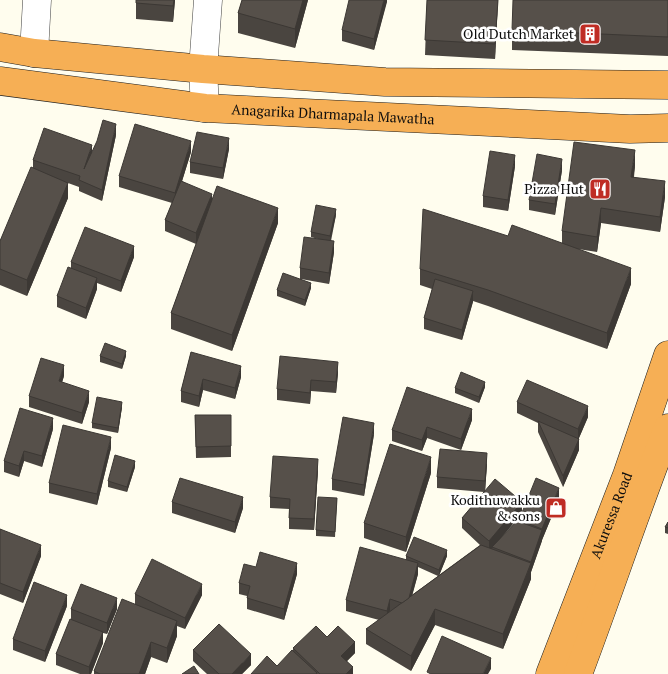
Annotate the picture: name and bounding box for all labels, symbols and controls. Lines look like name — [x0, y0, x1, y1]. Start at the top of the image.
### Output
building icon: Old Dutch Market — [578, 22, 602, 46]
place label: Old Dutch Market — [463, 24, 575, 43]
street label: Anagarika Dharmapala Mawatha — [231, 99, 435, 128]
restaurant icon: Pizza Hut — [588, 177, 612, 201]
place label: Pizza Hut — [524, 179, 585, 198]
street label: Akuressa Road — [586, 469, 636, 561]
place label: Kodithuwakku & sons — [451, 490, 540, 525]
shop icon: Kodithuwakku & sons — [544, 496, 568, 520]

